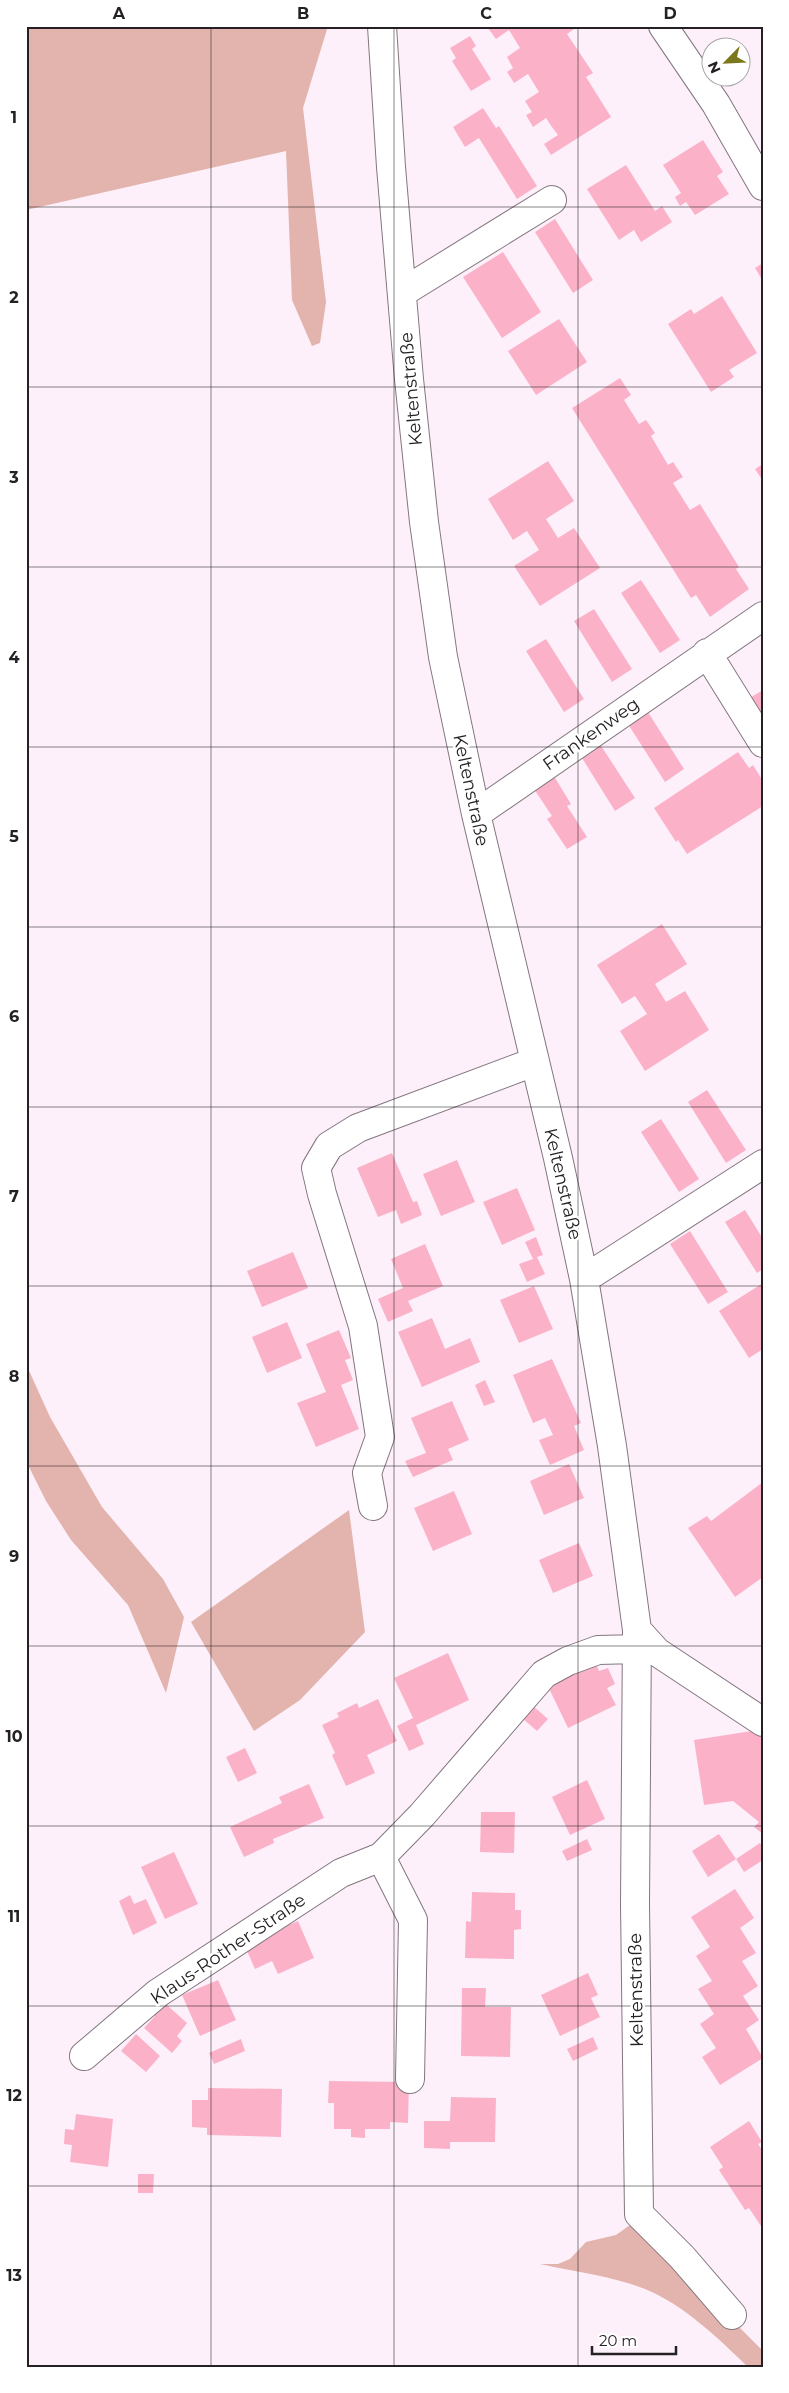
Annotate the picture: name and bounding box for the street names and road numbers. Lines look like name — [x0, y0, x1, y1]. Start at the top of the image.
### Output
street label: Keltenstraße — [395, 331, 427, 447]
street label: Frankenweg — [539, 693, 643, 775]
street label: Keltenstraße — [448, 732, 494, 848]
street label: Keltenstraße — [539, 1126, 587, 1242]
street label: Klaus-Rother-Straße — [146, 1889, 310, 2009]
street label: Keltenstraße — [624, 1933, 648, 2047]

